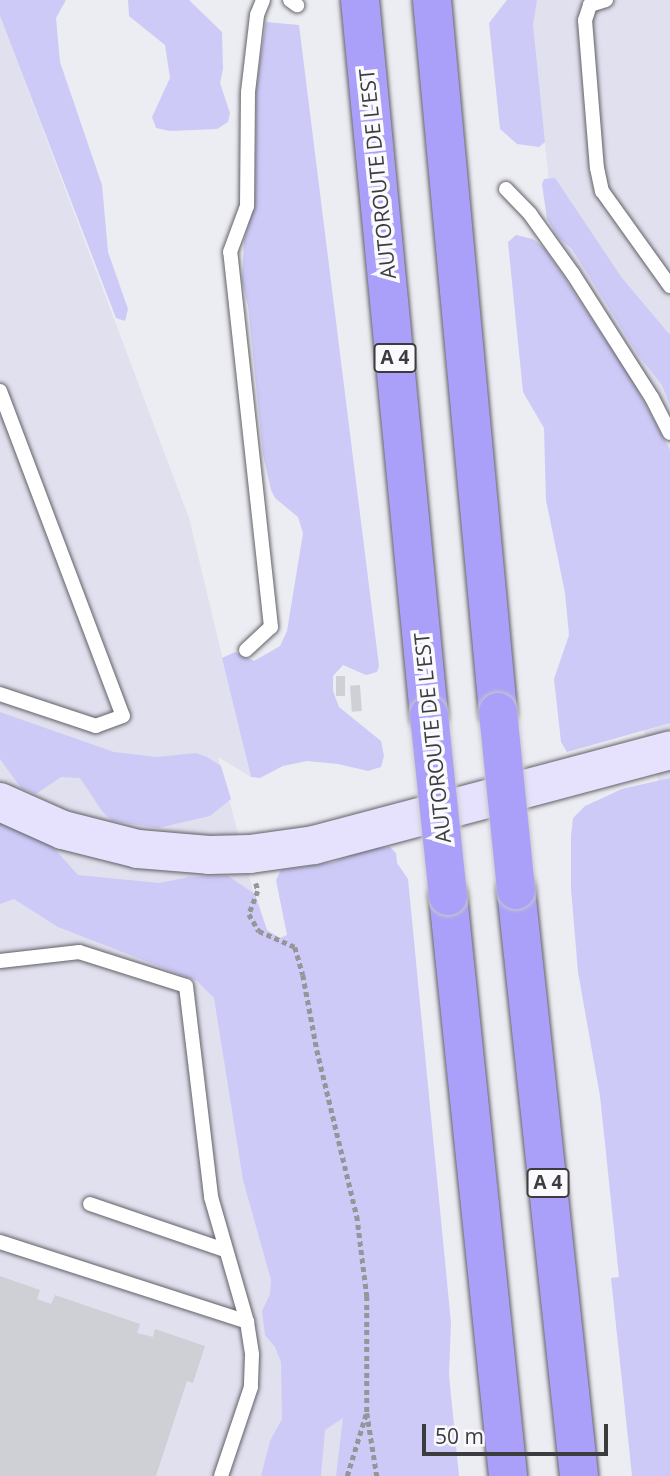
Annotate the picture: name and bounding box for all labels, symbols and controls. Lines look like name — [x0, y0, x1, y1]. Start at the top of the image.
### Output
street label: AUTOROUTE DE L’EST — [353, 68, 401, 280]
road number: A 4 — [372, 342, 418, 374]
street label: AUTOROUTE DE L’EST — [408, 632, 456, 844]
road number: A 4 — [525, 1168, 571, 1198]
scale bar — [425, 1410, 610, 1454]
text: 50 m — [435, 1422, 484, 1450]

